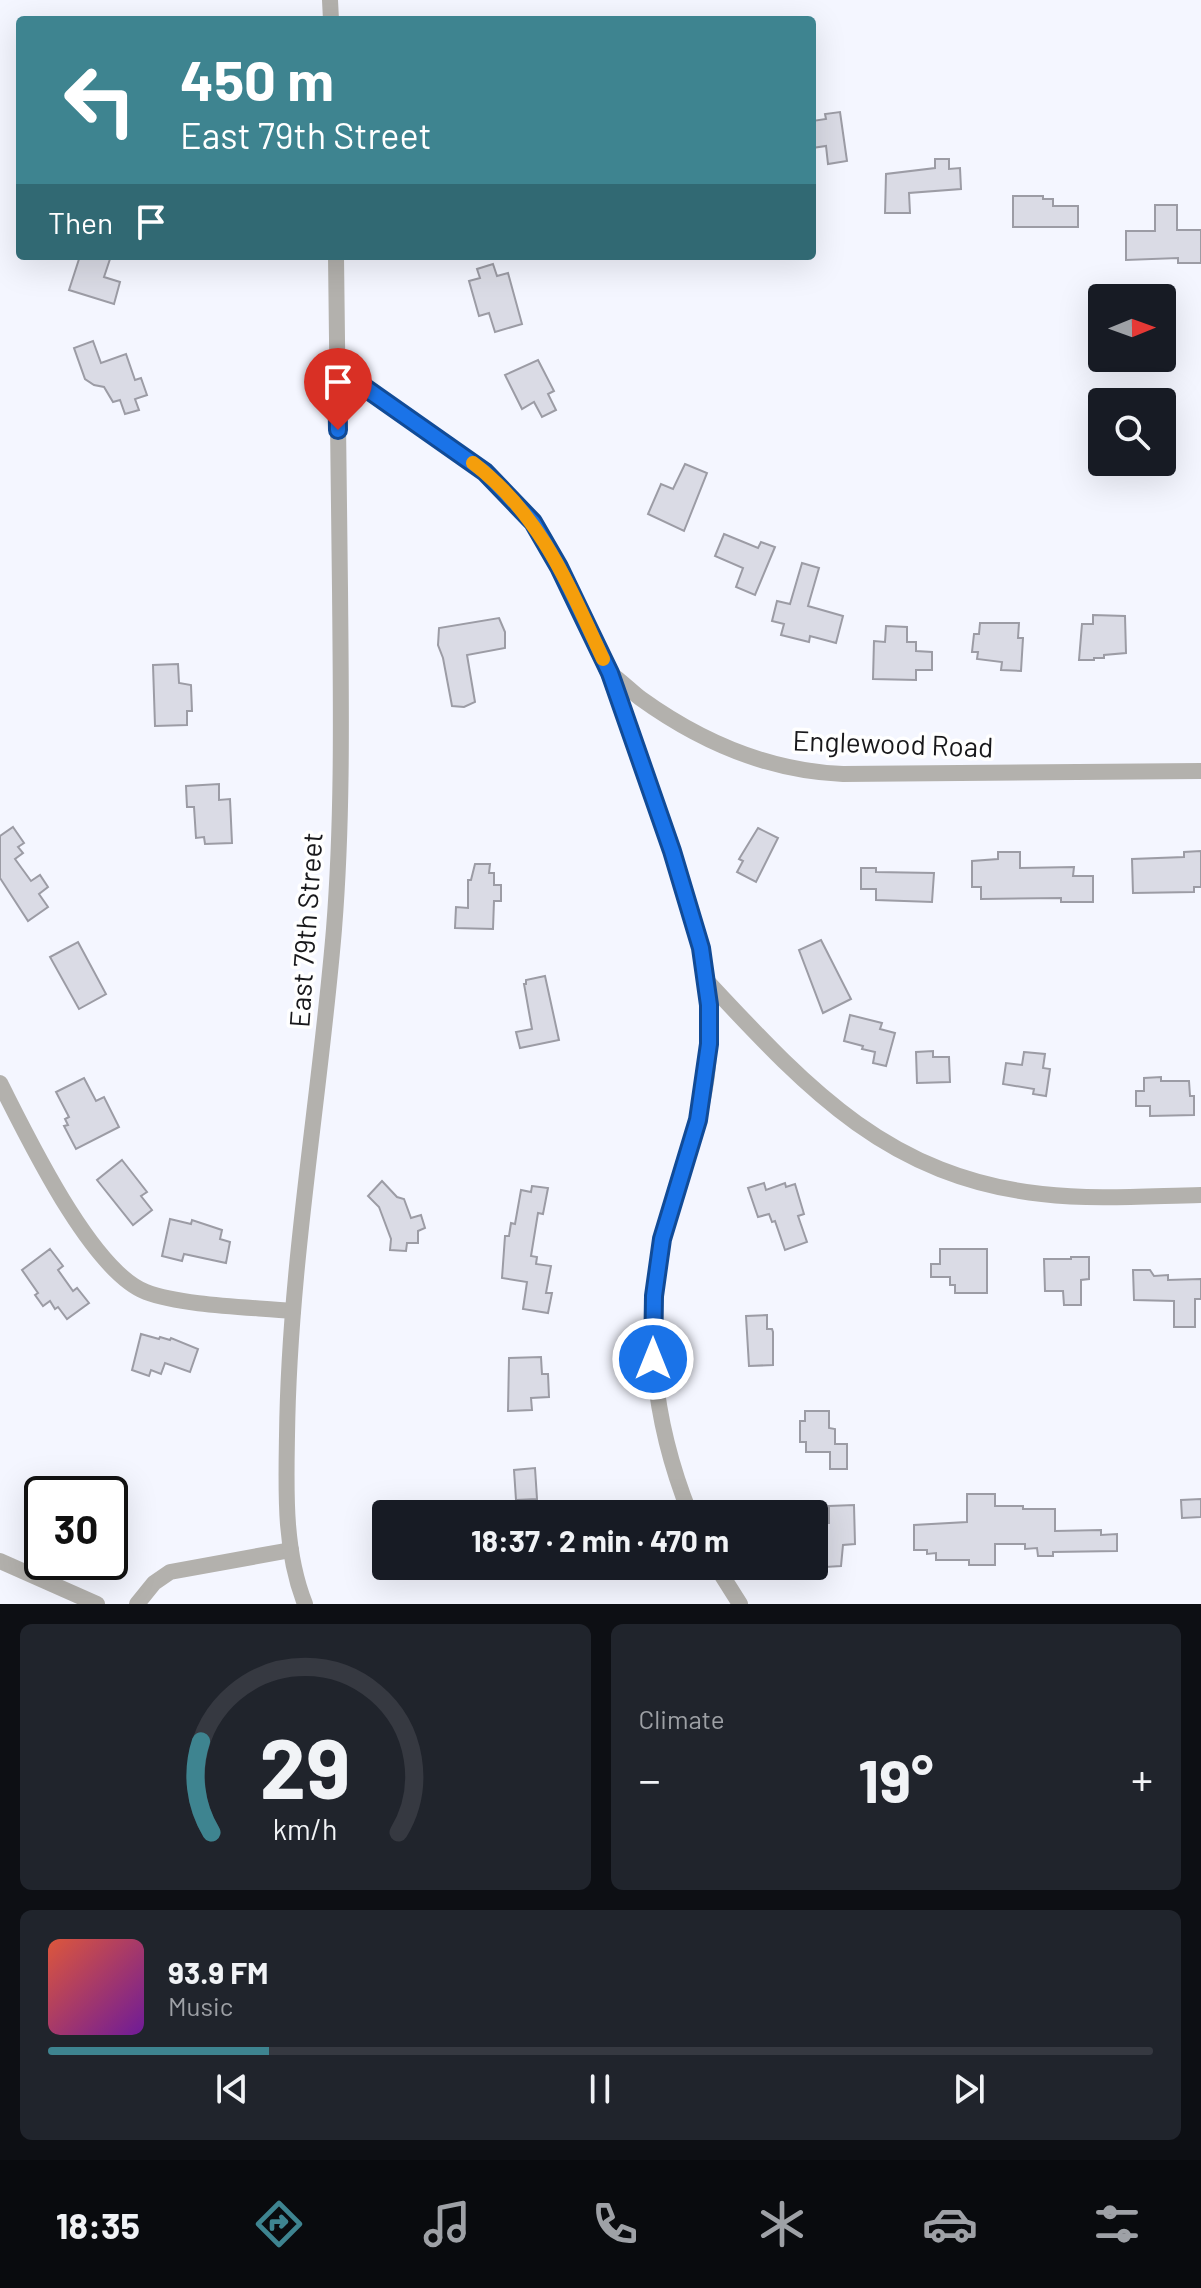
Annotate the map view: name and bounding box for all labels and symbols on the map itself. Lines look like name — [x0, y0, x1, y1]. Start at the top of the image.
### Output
north arrow — [1088, 284, 1176, 372]
pin — [304, 348, 372, 430]
street label: Englewood Road — [792, 723, 994, 763]
street label: East 79th Street — [281, 831, 329, 1029]
position arrow — [611, 1317, 695, 1401]
speed limit sign: 30 — [24, 1476, 128, 1580]

